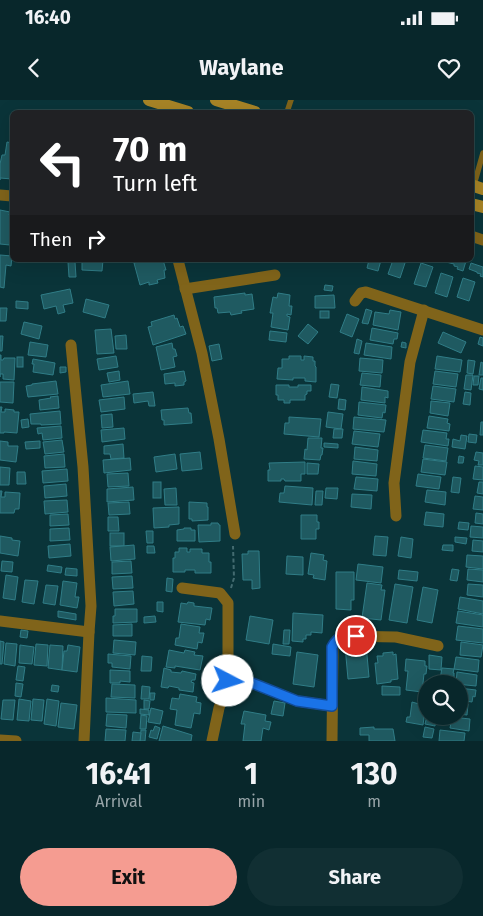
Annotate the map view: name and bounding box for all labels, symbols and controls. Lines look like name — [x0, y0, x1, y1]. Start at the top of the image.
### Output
text: 16:40 — [25, 6, 71, 29]
icon: back — [20, 54, 48, 82]
text: Waylane — [199, 54, 284, 81]
icon: heart — [435, 54, 463, 82]
text: 70 m — [113, 128, 187, 170]
icon: left — [30, 130, 95, 195]
text: Turn left — [113, 170, 197, 197]
icon: right — [82, 225, 110, 253]
text: Then — [30, 228, 72, 251]
pin — [335, 615, 377, 657]
icon: arrive — [342, 622, 370, 650]
position arrow — [201, 654, 253, 706]
map controls — [418, 675, 468, 725]
button: search — [418, 675, 468, 725]
text: 16:41 — [85, 756, 152, 792]
text: 1 — [244, 756, 258, 792]
text: 130 — [350, 756, 398, 792]
text: Arrival — [95, 792, 142, 811]
text: min — [237, 792, 265, 811]
text: m — [367, 792, 381, 811]
button: Exit — [20, 848, 237, 906]
button: Share — [247, 848, 463, 906]

